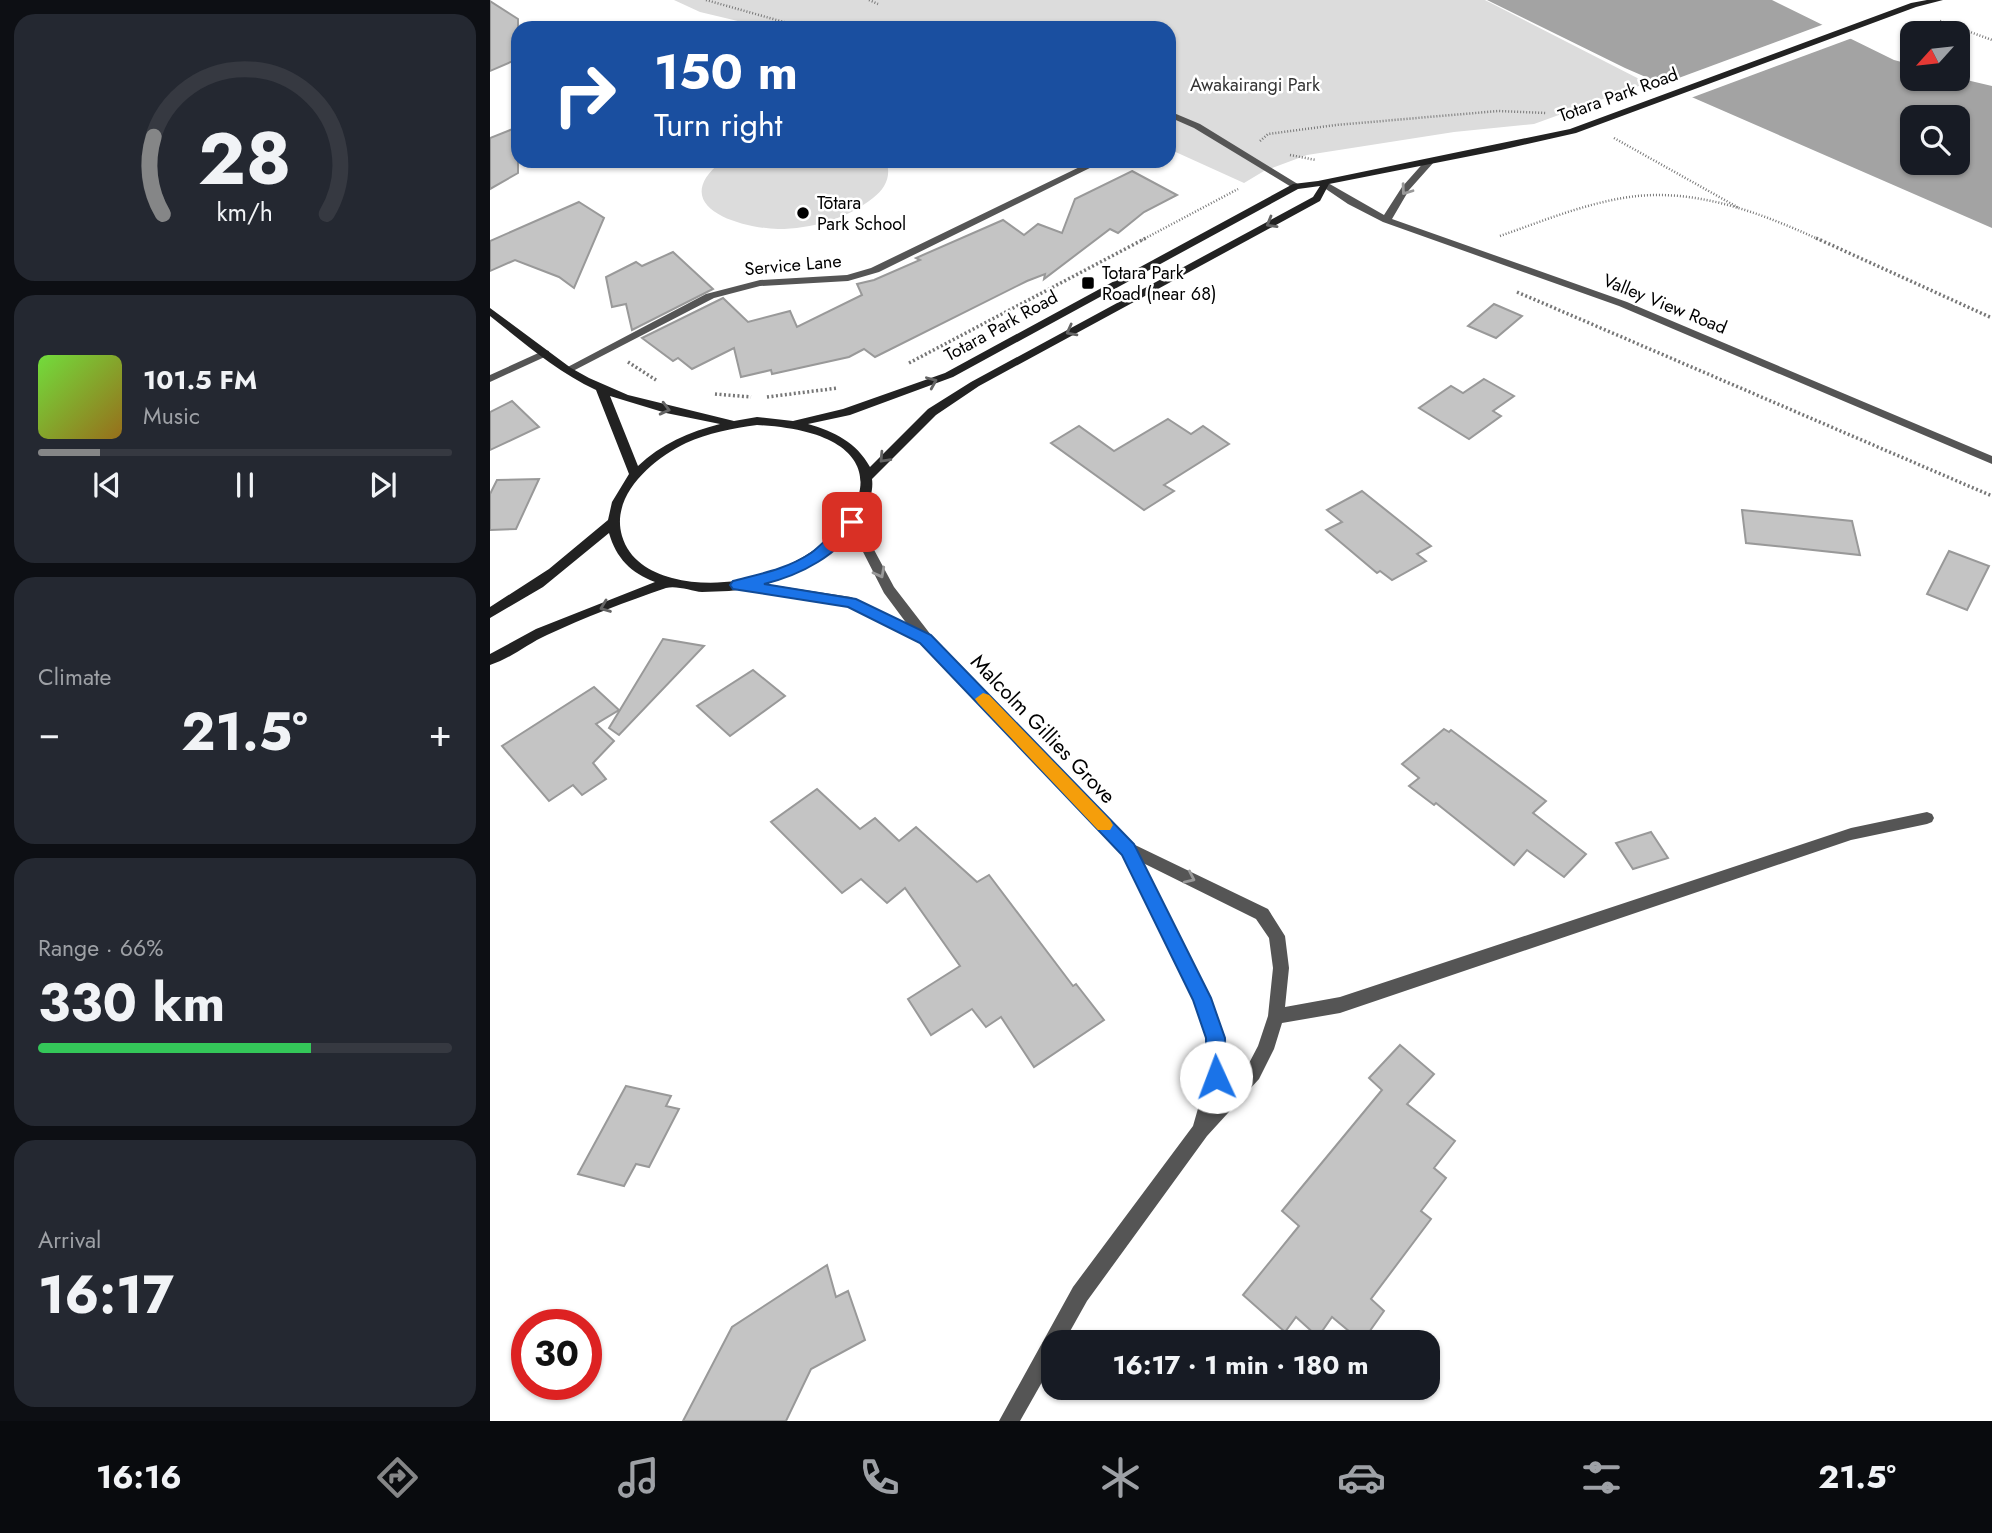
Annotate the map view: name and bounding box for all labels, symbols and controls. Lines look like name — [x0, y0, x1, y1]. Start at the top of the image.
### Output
north arrow — [1900, 21, 1970, 91]
map controls — [1900, 21, 1970, 175]
text: 150 m — [654, 37, 798, 107]
icon: right — [539, 49, 630, 140]
street label: Totara Park Road — [1554, 61, 1682, 129]
park label: Awakairangi Park — [1190, 72, 1320, 98]
text: Turn right — [654, 102, 783, 148]
button: search — [1900, 105, 1970, 175]
text: 28 — [198, 106, 292, 211]
one-way arrow — [1402, 182, 1414, 195]
place label: Tōtara Park School — [817, 190, 906, 237]
text: km/h — [217, 194, 273, 230]
marker: Tōtara Park School — [795, 205, 811, 221]
one-way arrow — [1266, 215, 1279, 228]
street label: Service Lane — [743, 248, 843, 282]
place label: Totara Park Road (near 68) — [1102, 260, 1217, 307]
street label: Valley View Road — [1599, 267, 1731, 341]
marker: Totara Park Road (near 68) — [1080, 275, 1096, 291]
street label: Totara Park Road — [940, 284, 1062, 368]
one-way arrow — [1066, 323, 1078, 336]
text: 101.5 FM — [143, 361, 257, 399]
one-way arrow — [925, 376, 937, 390]
text: Music — [143, 399, 200, 433]
one-way arrow — [659, 401, 671, 415]
one-way arrow — [880, 450, 892, 463]
icon: previous — [88, 466, 126, 504]
icon: pause — [226, 466, 264, 504]
icon: next — [364, 466, 402, 504]
pin — [822, 492, 882, 552]
icon: arrive — [833, 503, 871, 541]
one-way arrow — [872, 566, 885, 579]
one-way arrow — [600, 599, 612, 613]
street label: Malcolm Gillies Grove — [964, 648, 1122, 811]
text: Climate — [38, 660, 111, 694]
text: 21.5° — [181, 694, 308, 770]
text: − — [38, 705, 60, 760]
text: + — [429, 705, 452, 760]
one-way arrow — [1183, 870, 1195, 884]
text: Range · 66% — [38, 931, 163, 965]
text: 330 km — [38, 965, 225, 1041]
position arrow — [1179, 1040, 1253, 1114]
text: Arrival — [38, 1223, 101, 1257]
text: 16:17 — [38, 1257, 174, 1333]
speed limit sign: 30 — [511, 1309, 602, 1400]
text: 16:17 · 1 min · 180 m — [1112, 1346, 1369, 1384]
icon: directions — [373, 1453, 422, 1502]
icon: music — [614, 1453, 663, 1502]
icon: phone — [855, 1453, 904, 1502]
icon: climate — [1096, 1453, 1145, 1502]
icon: car — [1337, 1453, 1386, 1502]
icon: filters — [1577, 1453, 1626, 1502]
text: 16:16 — [96, 1454, 182, 1500]
text: 21.5° — [1818, 1454, 1896, 1500]

